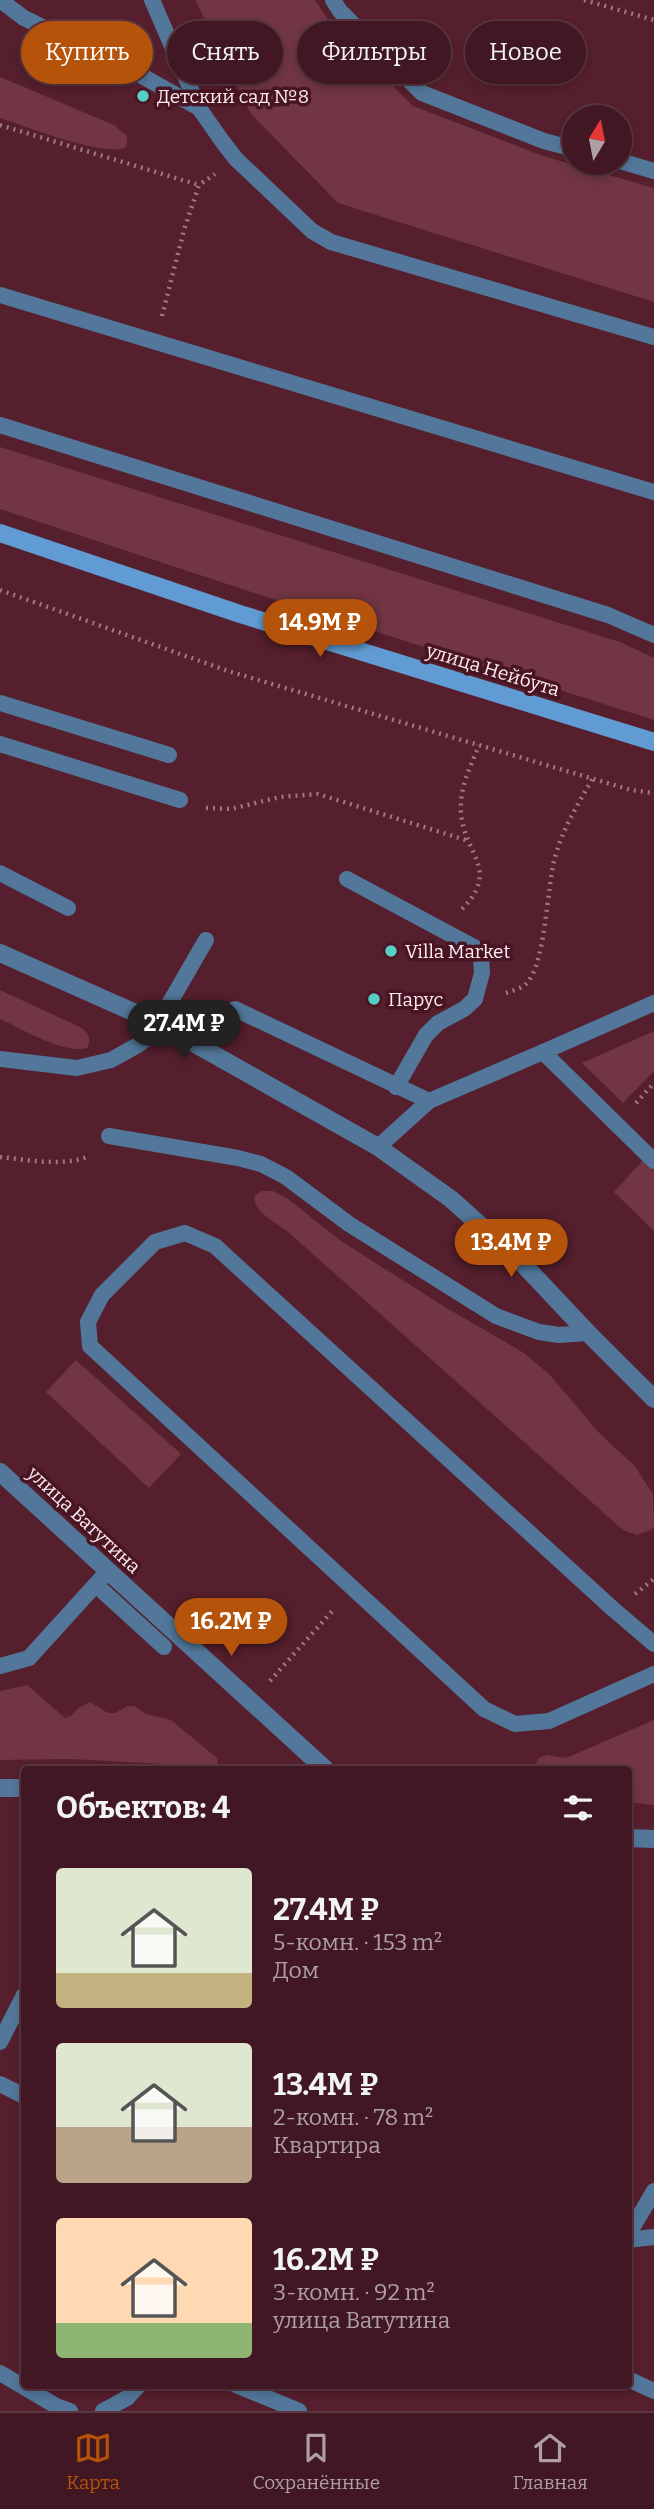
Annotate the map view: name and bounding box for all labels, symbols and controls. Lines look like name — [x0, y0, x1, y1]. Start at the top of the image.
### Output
chip: Купить — [21, 21, 153, 84]
chip: Снять — [167, 21, 283, 84]
chip: Фильтры — [297, 21, 451, 84]
chip: Новое — [465, 21, 586, 84]
place label: Детский сад №8 — [157, 85, 309, 108]
marker: Детский сад №8 — [135, 88, 151, 104]
north arrow — [562, 105, 632, 175]
map controls — [562, 105, 632, 175]
pin: 14.9M ₽ — [255, 600, 385, 659]
text: 14.9M ₽ — [279, 608, 361, 636]
street label: улица Нейбута — [423, 639, 563, 701]
place label: Villa Market — [405, 940, 510, 963]
marker: Villa Market — [383, 943, 399, 959]
place label: Парус — [388, 988, 444, 1011]
marker: Парус — [366, 991, 382, 1007]
pin: 27.4M ₽ — [119, 1000, 249, 1060]
text: 27.4M ₽ — [143, 1009, 225, 1037]
pin: 13.4M ₽ — [446, 1220, 576, 1279]
text: 13.4M ₽ — [471, 1228, 551, 1256]
street label: улица Ватутина — [22, 1461, 146, 1579]
pin: 16.2M ₽ — [166, 1598, 296, 1658]
text: 16.2M ₽ — [190, 1607, 272, 1635]
icon: filters — [559, 1789, 597, 1827]
text: Объектов: 4 — [56, 1790, 230, 1826]
text: 27.4M ₽ — [273, 1892, 379, 1928]
icon: home — [112, 1896, 196, 1980]
text: 5-комн. · 153 m² — [273, 1928, 442, 1956]
text: Дом — [273, 1956, 319, 1984]
text: 13.4M ₽ — [273, 2067, 378, 2103]
icon: home — [112, 2071, 196, 2155]
text: 2-комн. · 78 m² — [273, 2103, 433, 2131]
text: Квартира — [273, 2131, 381, 2159]
text: 16.2M ₽ — [273, 2242, 379, 2278]
icon: home — [112, 2246, 196, 2330]
text: 3-комн. · 92 m² — [273, 2278, 435, 2306]
text: улица Ватутина — [273, 2306, 450, 2334]
tab: Карта — [66, 2429, 120, 2494]
tab: Сохранённые — [253, 2429, 380, 2494]
tab: Главная — [513, 2429, 588, 2494]

